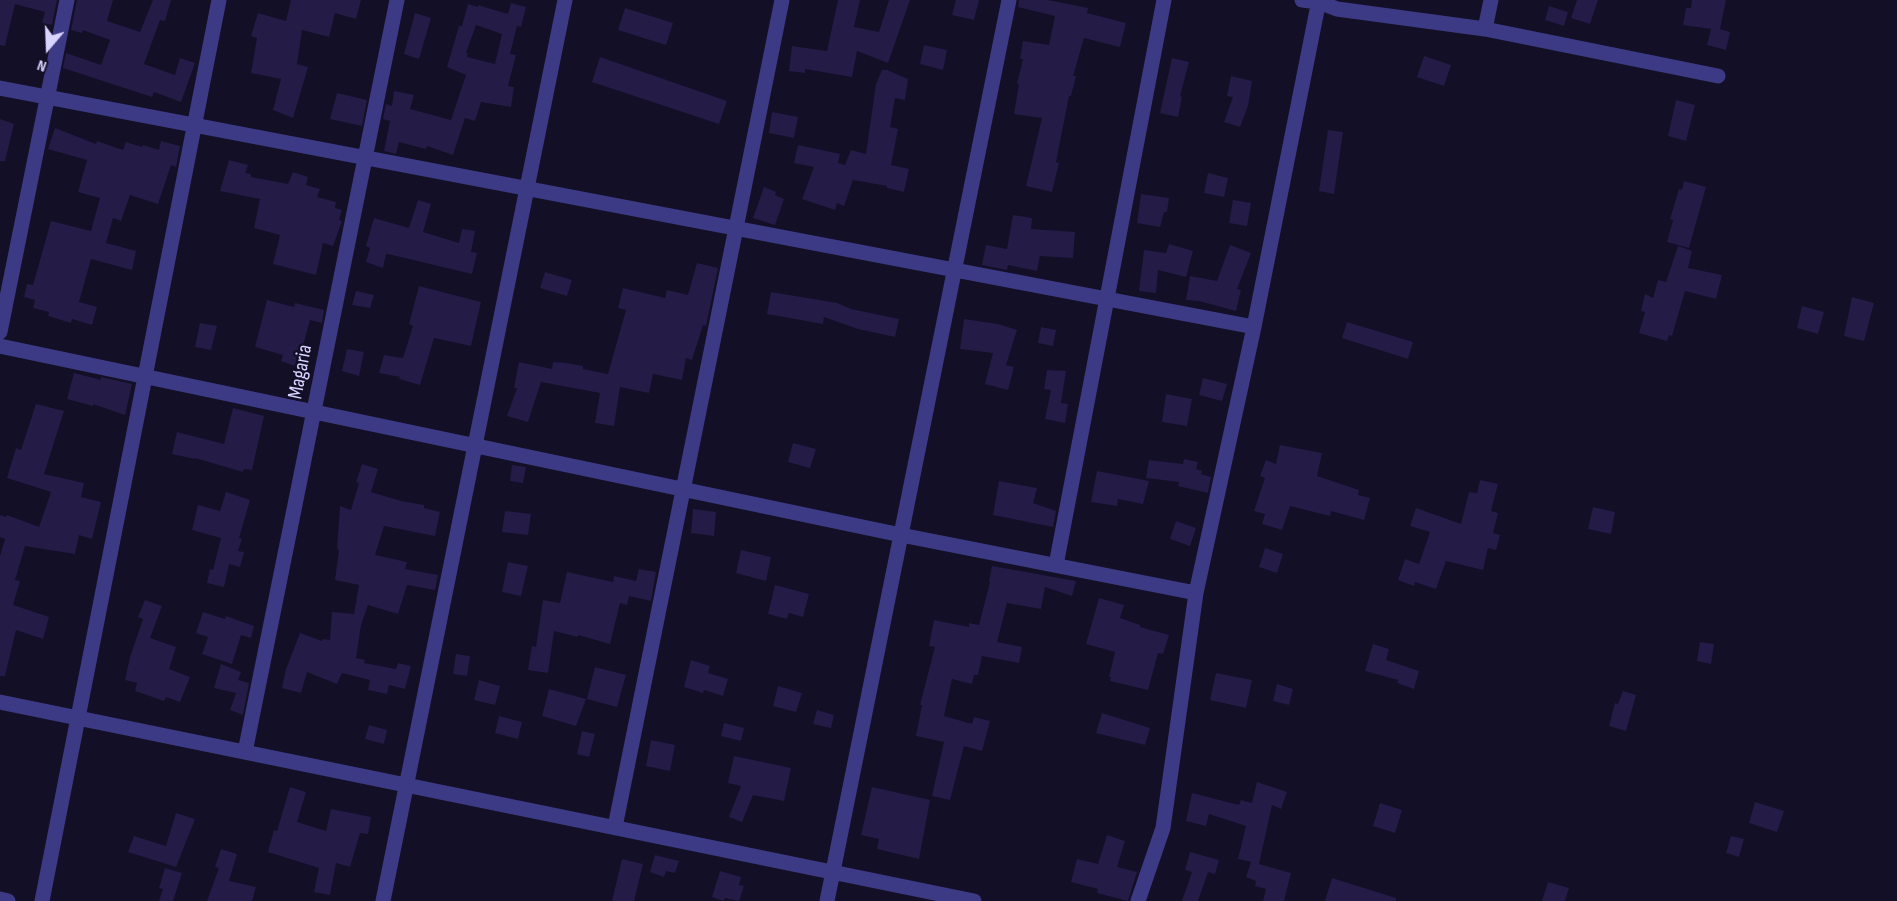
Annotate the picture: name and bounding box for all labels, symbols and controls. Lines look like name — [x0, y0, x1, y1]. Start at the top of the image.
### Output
north arrow — [18, 18, 78, 78]
text: N — [35, 55, 49, 76]
street label: Magaria — [283, 343, 319, 401]

